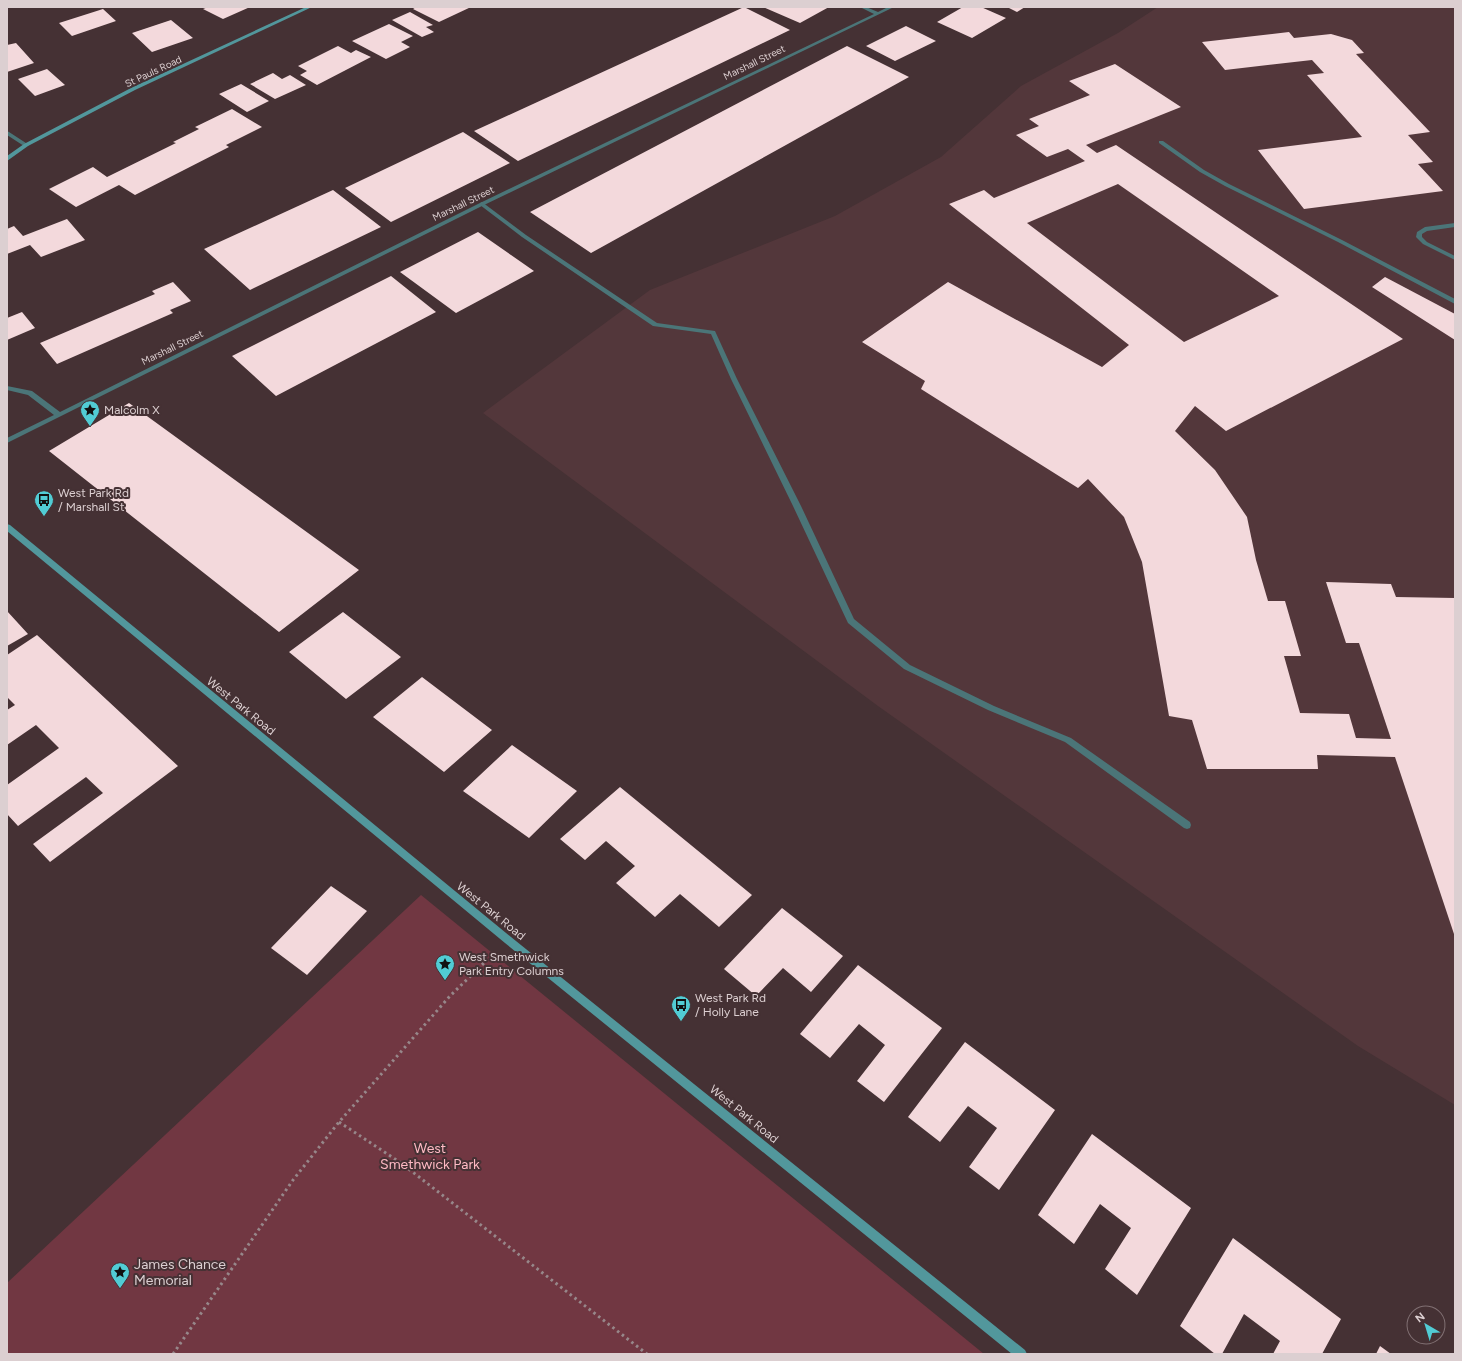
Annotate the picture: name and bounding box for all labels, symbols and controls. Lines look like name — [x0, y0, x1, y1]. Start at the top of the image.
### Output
street label: Marshall Street — [721, 42, 787, 83]
street label: St Pauls Road — [123, 53, 184, 90]
street label: Marshall Street — [430, 183, 496, 224]
street label: Marshall Street — [139, 327, 205, 368]
place icon: Malcolm X — [79, 399, 101, 427]
place label: Malcolm X — [104, 403, 160, 417]
place label: West Park Rd / Marshall St — [58, 486, 129, 514]
bus stop icon: West Park Rd / Marshall St — [33, 489, 55, 517]
street label: West Park Road — [204, 674, 278, 738]
street label: West Park Road — [454, 879, 528, 943]
place label: West Smethwick Park Entry Columns — [459, 950, 564, 978]
place icon: West Smethwick Park Entry Columns — [434, 953, 456, 981]
place label: West Park Rd / Holly Lane — [695, 991, 766, 1019]
bus stop icon: West Park Rd / Holly Lane — [670, 994, 692, 1022]
street label: West Park Road — [707, 1082, 781, 1146]
park label: West Smethwick Park — [380, 1140, 480, 1173]
place label: James Chance Memorial — [134, 1256, 226, 1289]
place icon: James Chance Memorial — [109, 1261, 131, 1289]
north arrow — [1406, 1305, 1446, 1345]
text: N — [1413, 1310, 1428, 1325]

